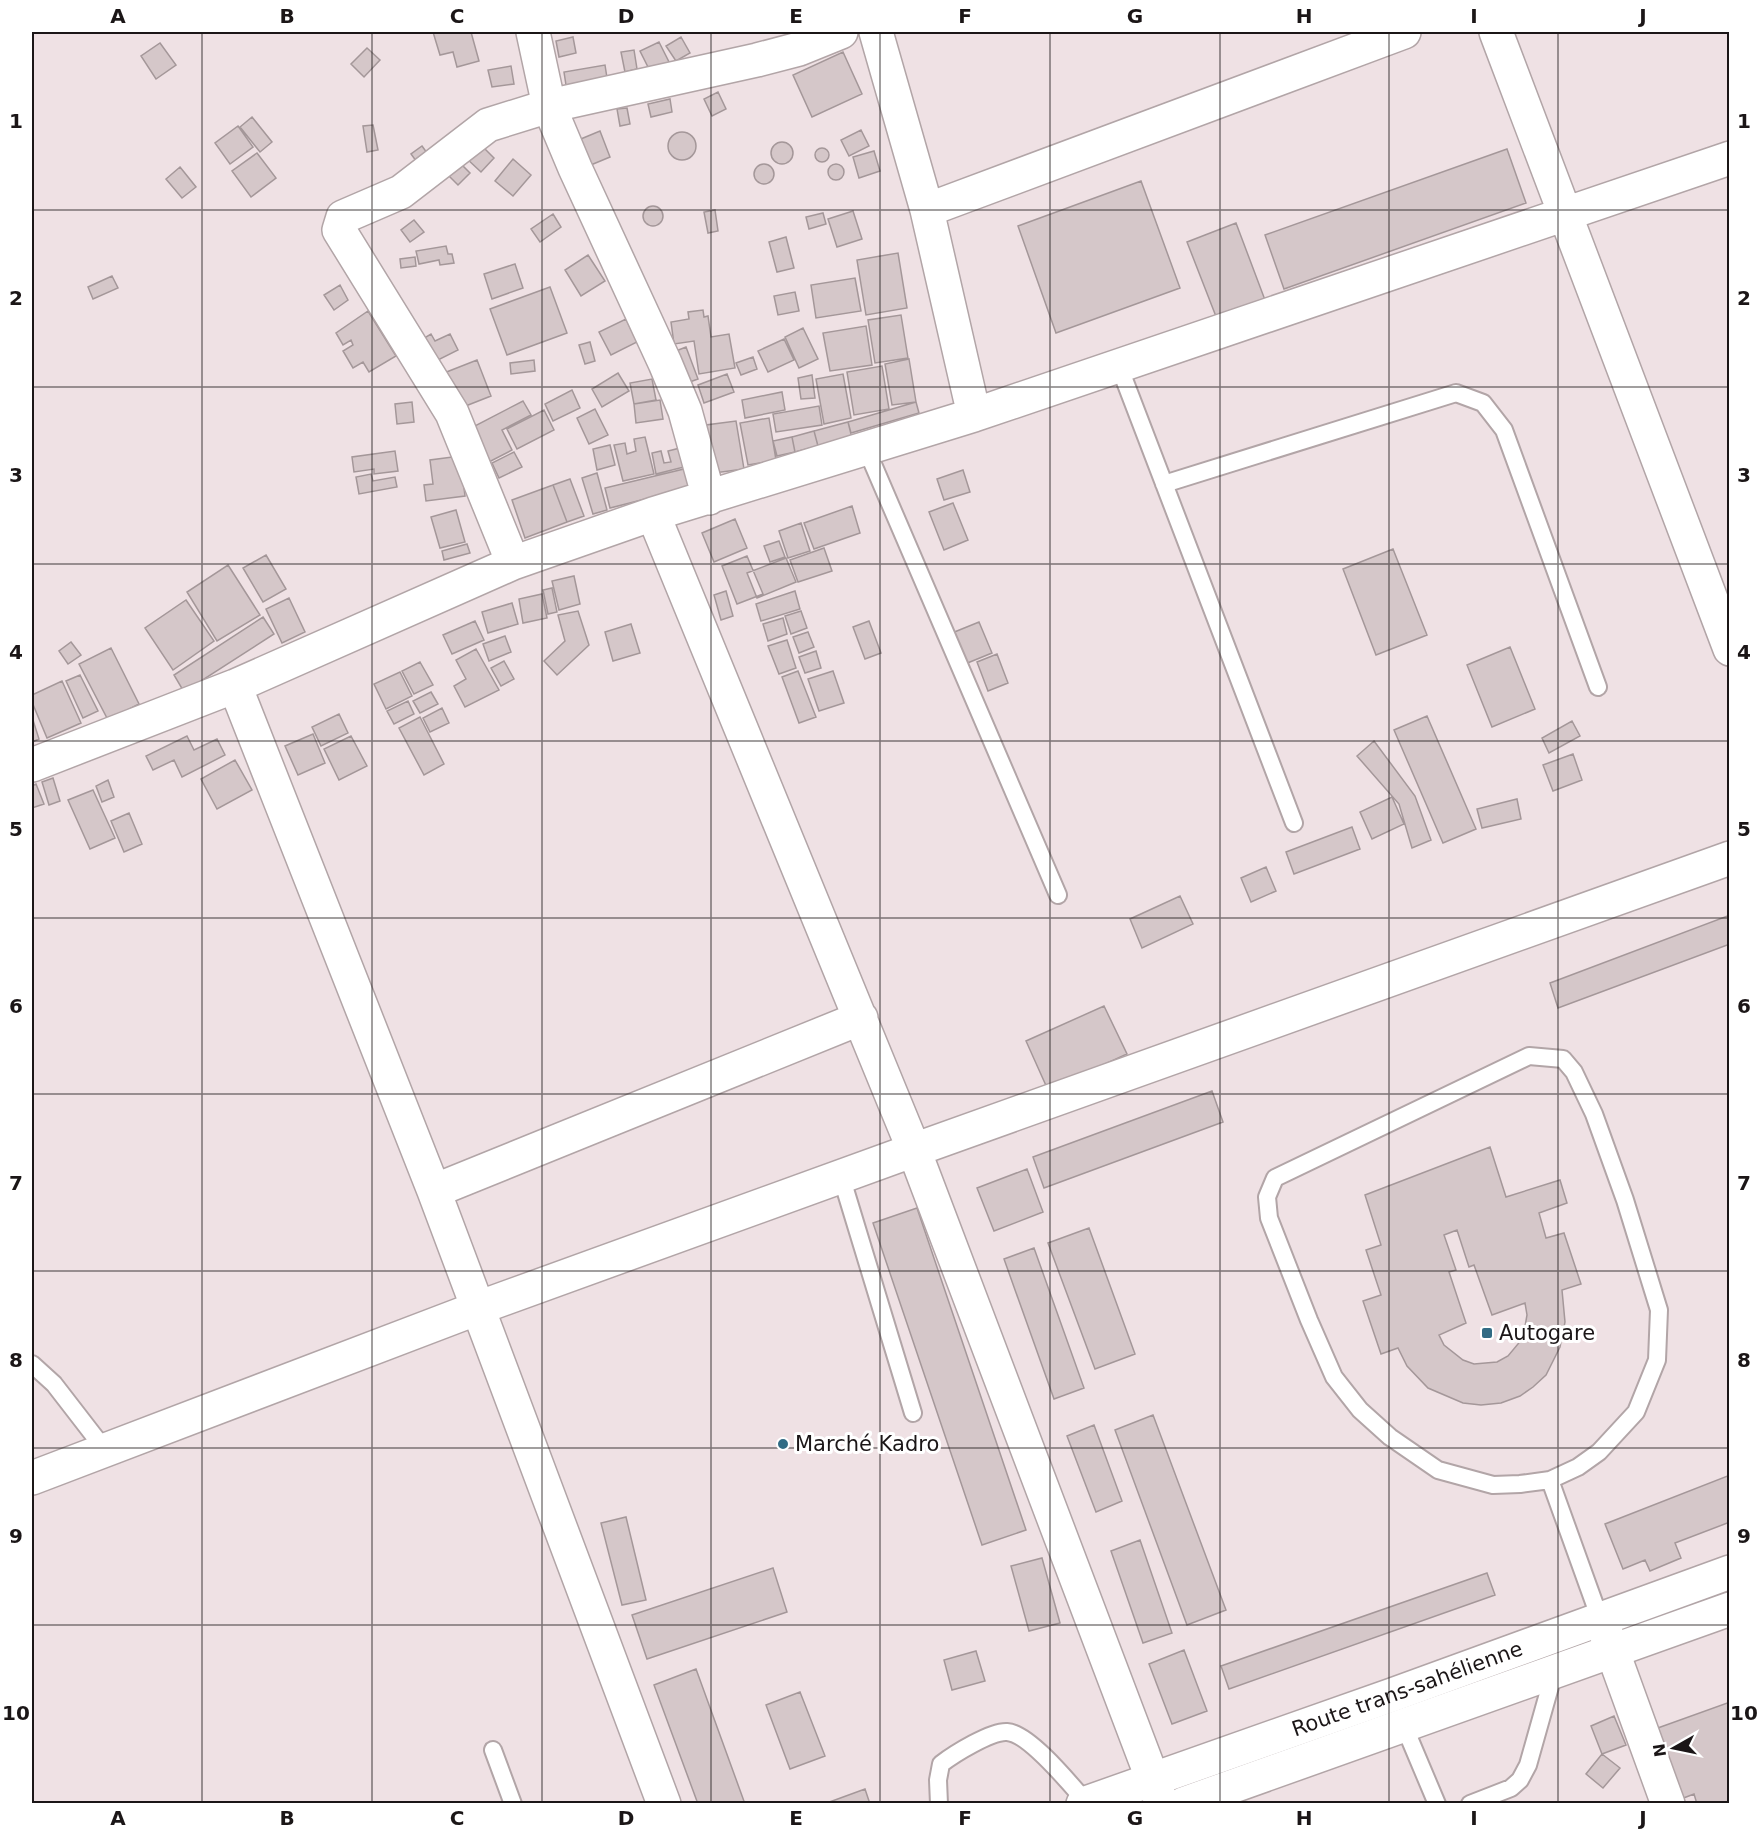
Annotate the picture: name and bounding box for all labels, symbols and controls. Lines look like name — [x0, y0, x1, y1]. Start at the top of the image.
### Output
text: A — [110, 4, 126, 28]
text: B — [279, 4, 295, 28]
text: C — [450, 4, 464, 28]
text: D — [618, 4, 634, 28]
text: E — [789, 4, 803, 28]
text: F — [958, 4, 972, 28]
text: G — [1127, 4, 1143, 28]
text: H — [1296, 4, 1312, 28]
text: I — [1470, 4, 1478, 28]
text: J — [1637, 4, 1647, 28]
text: 1 — [9, 109, 23, 133]
text: 1 — [1737, 109, 1751, 133]
text: 2 — [9, 286, 23, 310]
text: 2 — [1737, 286, 1751, 310]
text: 3 — [9, 463, 23, 487]
text: 3 — [1737, 463, 1751, 487]
text: 4 — [9, 640, 23, 664]
text: 4 — [1737, 640, 1751, 664]
text: 5 — [9, 817, 23, 841]
text: 5 — [1737, 817, 1751, 841]
text: 6 — [9, 994, 23, 1018]
text: 6 — [1737, 994, 1751, 1018]
text: 7 — [9, 1171, 23, 1195]
text: 7 — [1737, 1171, 1751, 1195]
place label: Autogare — [1499, 1321, 1595, 1345]
marker: Autogare — [1480, 1326, 1494, 1340]
text: 8 — [9, 1348, 23, 1372]
text: 8 — [1737, 1348, 1751, 1372]
place label: Marché Kadro — [795, 1432, 939, 1456]
marker: Marché Kadro — [776, 1437, 790, 1451]
text: 9 — [9, 1524, 23, 1548]
text: 9 — [1737, 1524, 1751, 1548]
street label: Route trans-sahélienne — [1289, 1637, 1526, 1741]
text: 10 — [2, 1701, 30, 1725]
text: 10 — [1730, 1701, 1758, 1725]
north arrow — [1644, 1718, 1704, 1778]
text: N — [1649, 1742, 1670, 1758]
text: A — [110, 1806, 126, 1830]
text: B — [279, 1806, 295, 1830]
text: C — [450, 1806, 464, 1830]
text: D — [618, 1806, 634, 1830]
text: E — [789, 1806, 803, 1830]
text: F — [958, 1806, 972, 1830]
text: G — [1127, 1806, 1143, 1830]
text: H — [1296, 1806, 1312, 1830]
text: I — [1470, 1806, 1478, 1830]
text: J — [1637, 1806, 1647, 1830]

